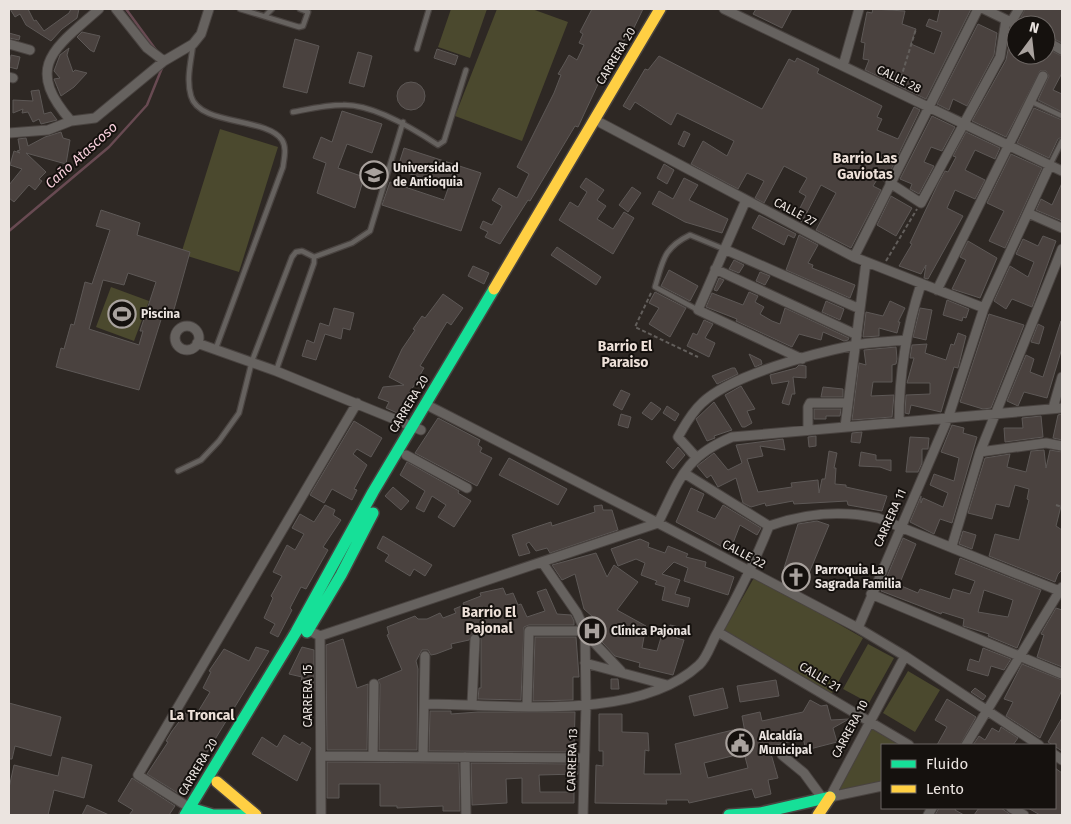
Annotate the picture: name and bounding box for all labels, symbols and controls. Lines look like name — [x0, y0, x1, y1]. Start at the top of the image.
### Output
north arrow — [1006, 15, 1056, 65]
text: N — [1028, 19, 1041, 37]
street label: CARRERA 20 — [593, 25, 639, 87]
street label: CALLE 28 — [874, 62, 924, 96]
water label: Caño Atascoso — [42, 119, 121, 192]
district label: Barrio Las Gaviotas — [833, 150, 897, 183]
school or university icon: Universidad de Antioquia — [359, 160, 389, 190]
place label: Universidad de Antioquia — [393, 161, 463, 189]
street label: CALLE 27 — [771, 195, 819, 229]
sports icon: Piscina — [107, 299, 137, 329]
place label: Piscina — [141, 307, 180, 321]
district label: Barrio El Paraiso — [598, 338, 653, 371]
street label: CARRERA 20 — [386, 373, 432, 435]
street label: CARRERA 11 — [871, 487, 909, 549]
street label: CALLE 22 — [720, 537, 768, 571]
church icon: Parroquia La Sagrada Familia — [781, 562, 811, 592]
place label: Parroquia La Sagrada Familia — [815, 563, 902, 591]
district label: Barrio El Pajonal — [462, 604, 517, 637]
hospital icon: Clínica Pajonal — [577, 616, 607, 646]
place label: Clínica Pajonal — [611, 624, 691, 638]
street label: CALLE 21 — [797, 659, 843, 695]
street label: CARRERA 15 — [301, 664, 315, 728]
street label: CARRERA 10 — [829, 697, 871, 760]
district label: La Troncal — [170, 707, 235, 724]
street label: CARRERA 13 — [564, 728, 580, 792]
public building icon: Alcaldía Municipal — [725, 728, 755, 758]
place label: Alcaldía Municipal — [758, 729, 812, 757]
street label: CARRERA 20 — [175, 736, 221, 798]
legend — [881, 744, 1056, 809]
text: Fluido — [926, 755, 968, 773]
text: Lento — [926, 780, 964, 798]

